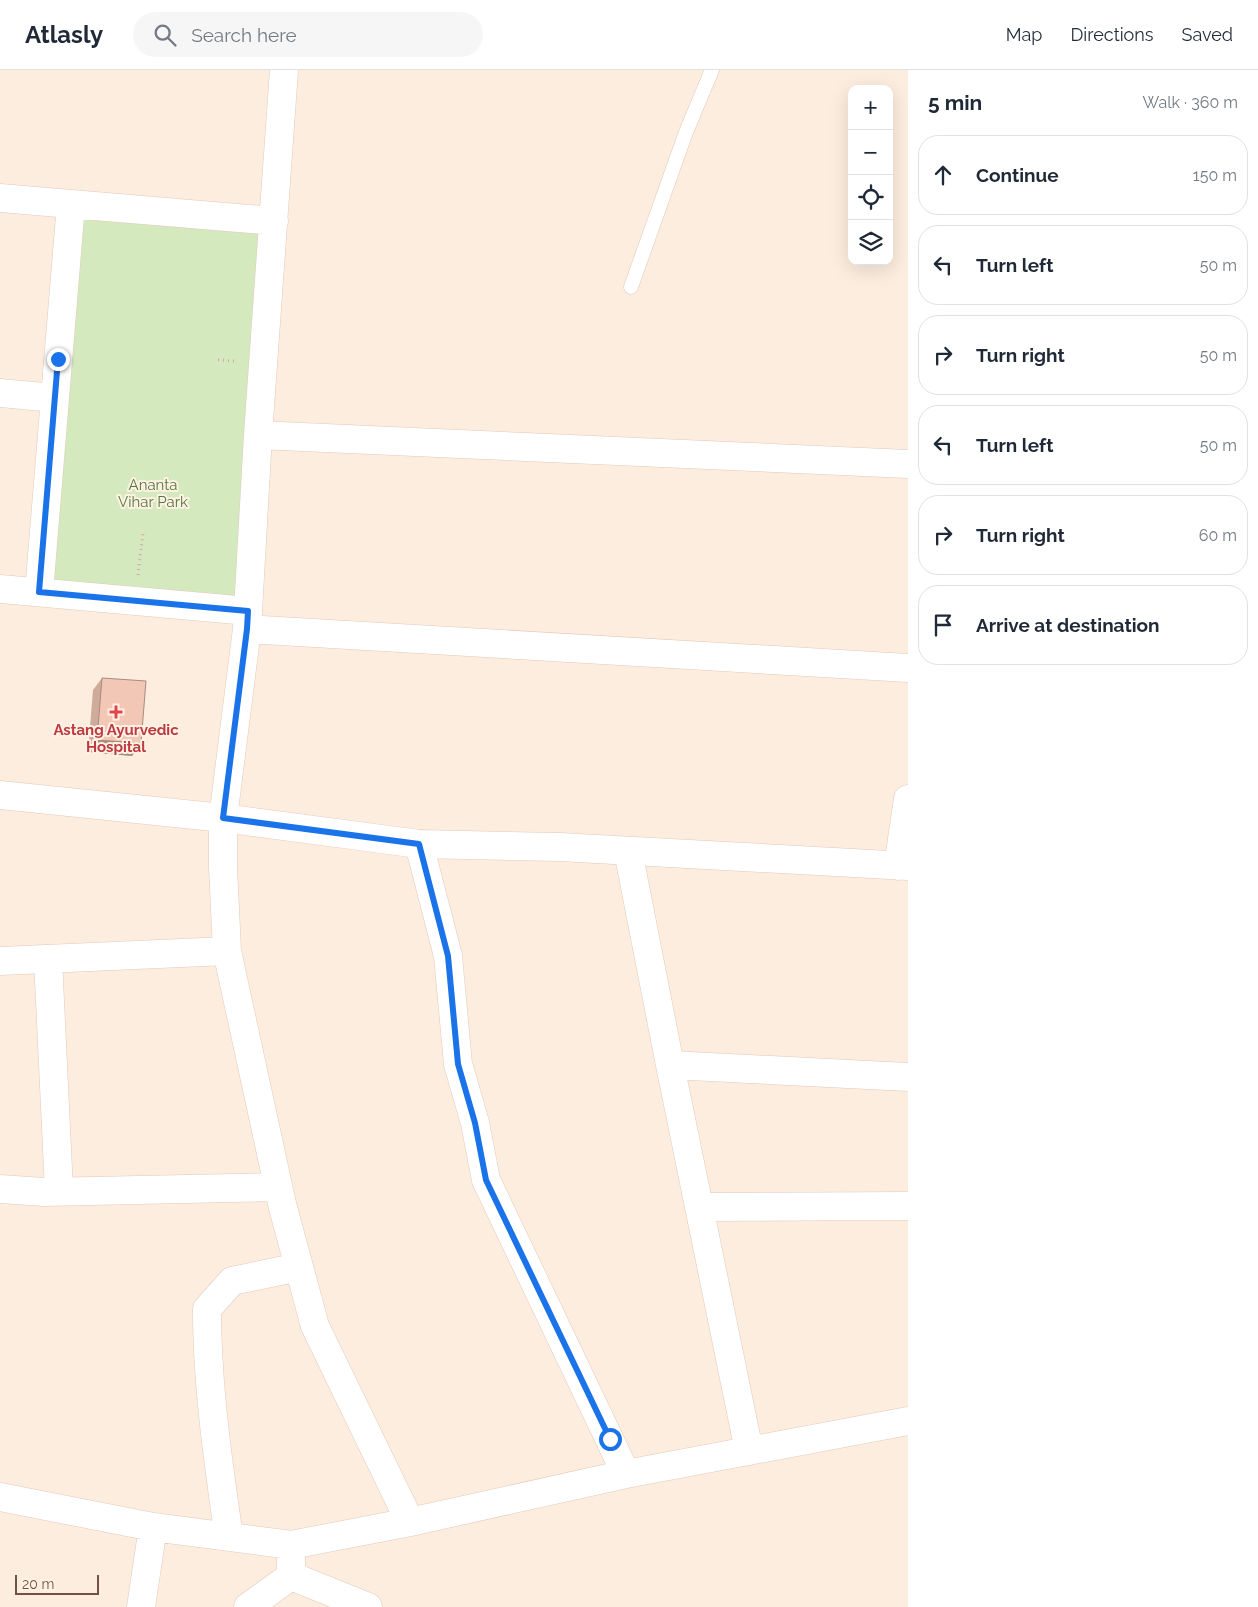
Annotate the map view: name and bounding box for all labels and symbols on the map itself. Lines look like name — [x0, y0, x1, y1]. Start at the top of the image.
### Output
route end — [47, 348, 70, 371]
park label: Ananta Vihar Park — [118, 476, 188, 511]
marker: Astang Ayurvedic Hospital — [109, 705, 123, 719]
place label: Astang Ayurvedic Hospital — [53, 721, 179, 756]
route start — [599, 1428, 622, 1451]
scale bar — [15, 1572, 99, 1595]

